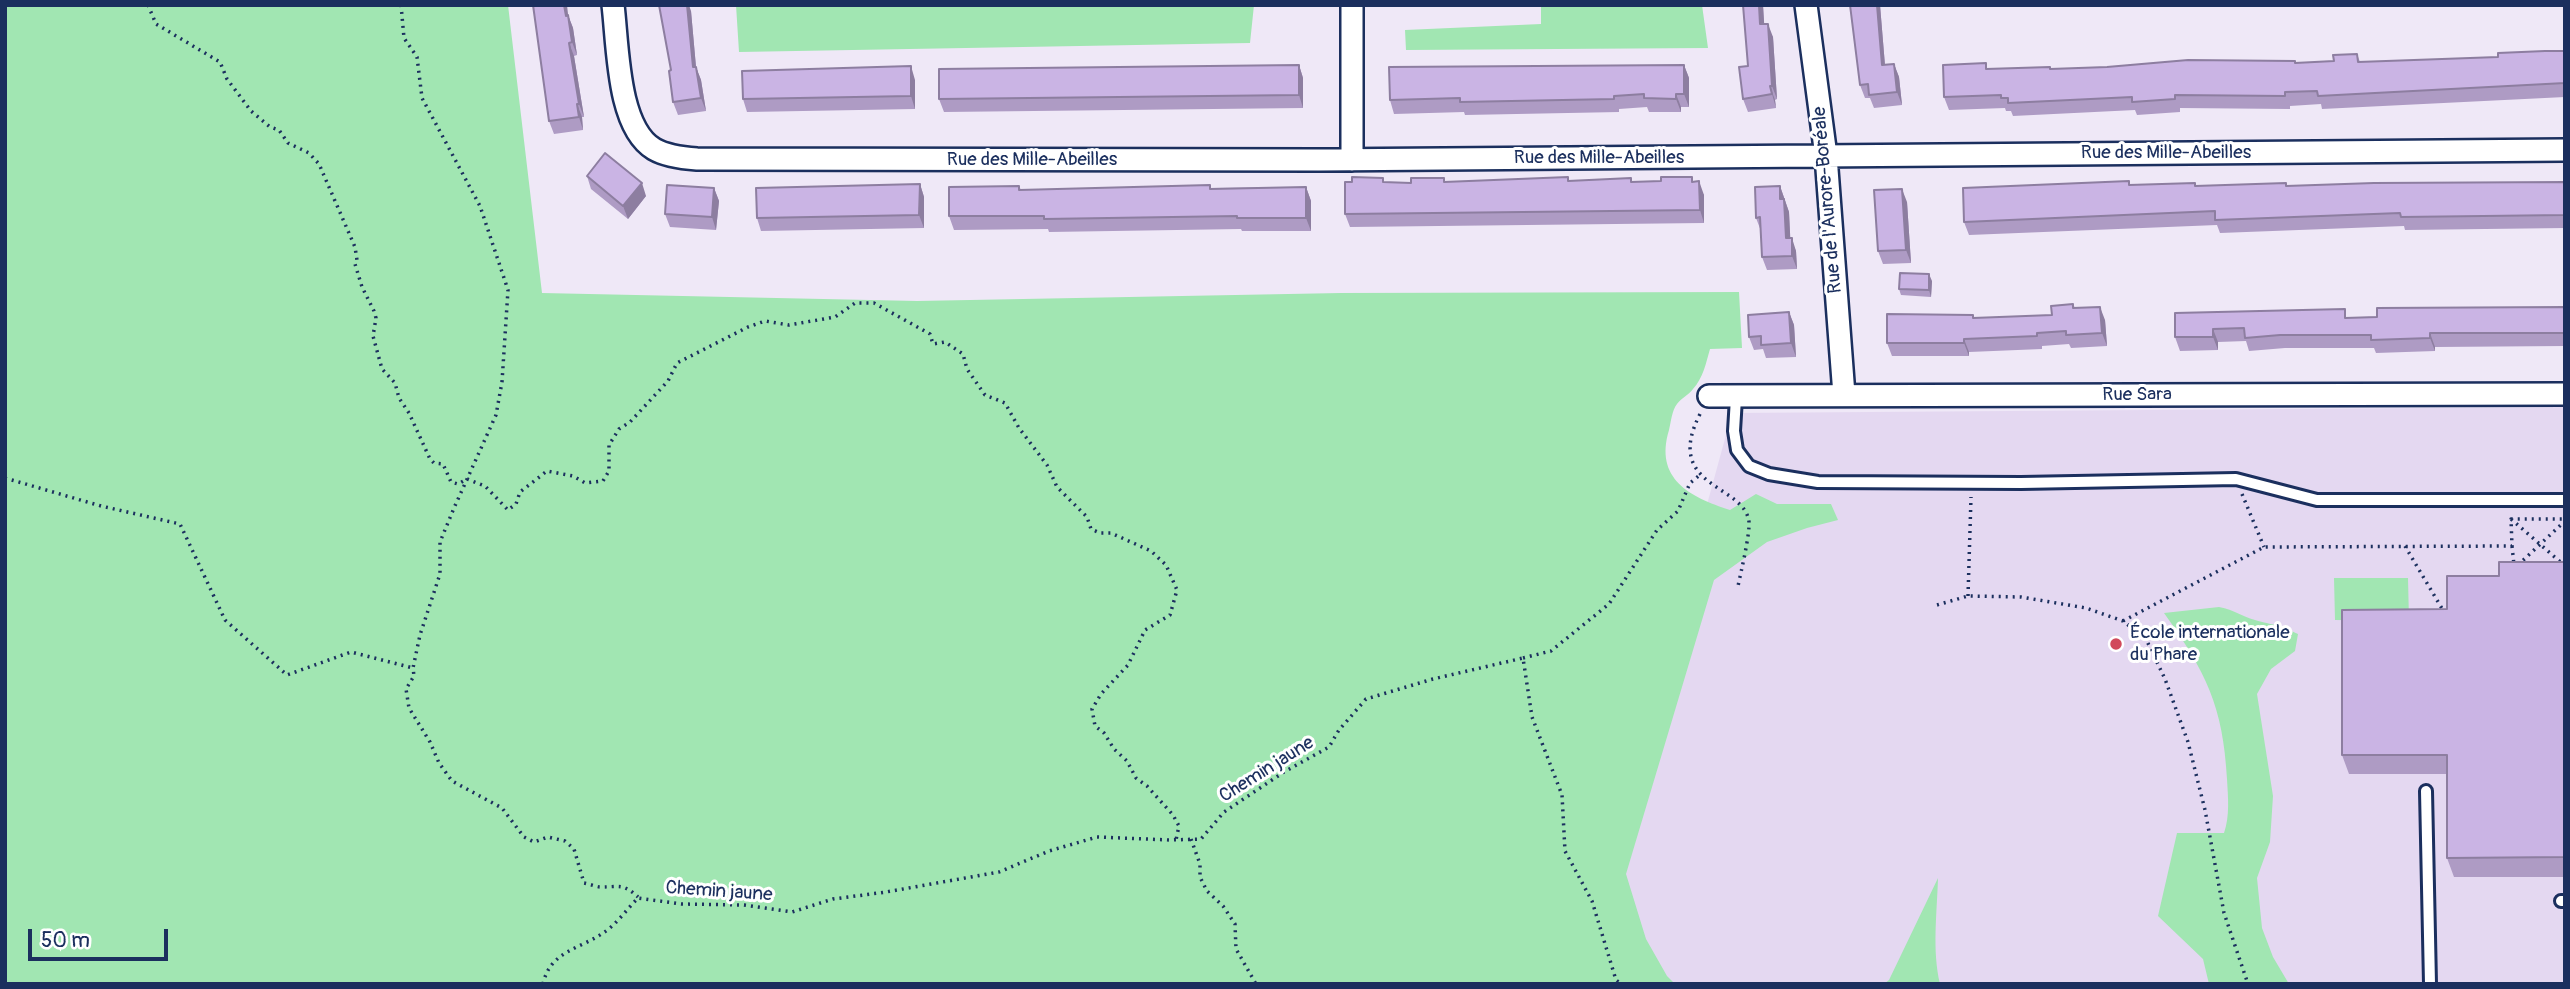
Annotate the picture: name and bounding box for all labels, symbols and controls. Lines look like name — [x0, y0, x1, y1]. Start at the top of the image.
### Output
street label: Rue de l'Aurore-Boréale — [1808, 106, 1848, 294]
street label: Rue des Mille-Abeilles — [2081, 142, 2251, 164]
street label: Rue des Mille-Abeilles — [1514, 147, 1684, 169]
street label: Rue des Mille-Abeilles — [947, 149, 1117, 171]
street label: Rue Sara — [2102, 384, 2172, 406]
place label: École internationale du Phare — [2130, 622, 2290, 666]
marker: École internationale du Phare — [2108, 636, 2124, 652]
street label: Chemin jaune — [1215, 732, 1319, 808]
street label: Chemin jaune — [665, 877, 773, 907]
scale bar — [32, 916, 172, 960]
text: 50 m — [41, 927, 90, 954]

